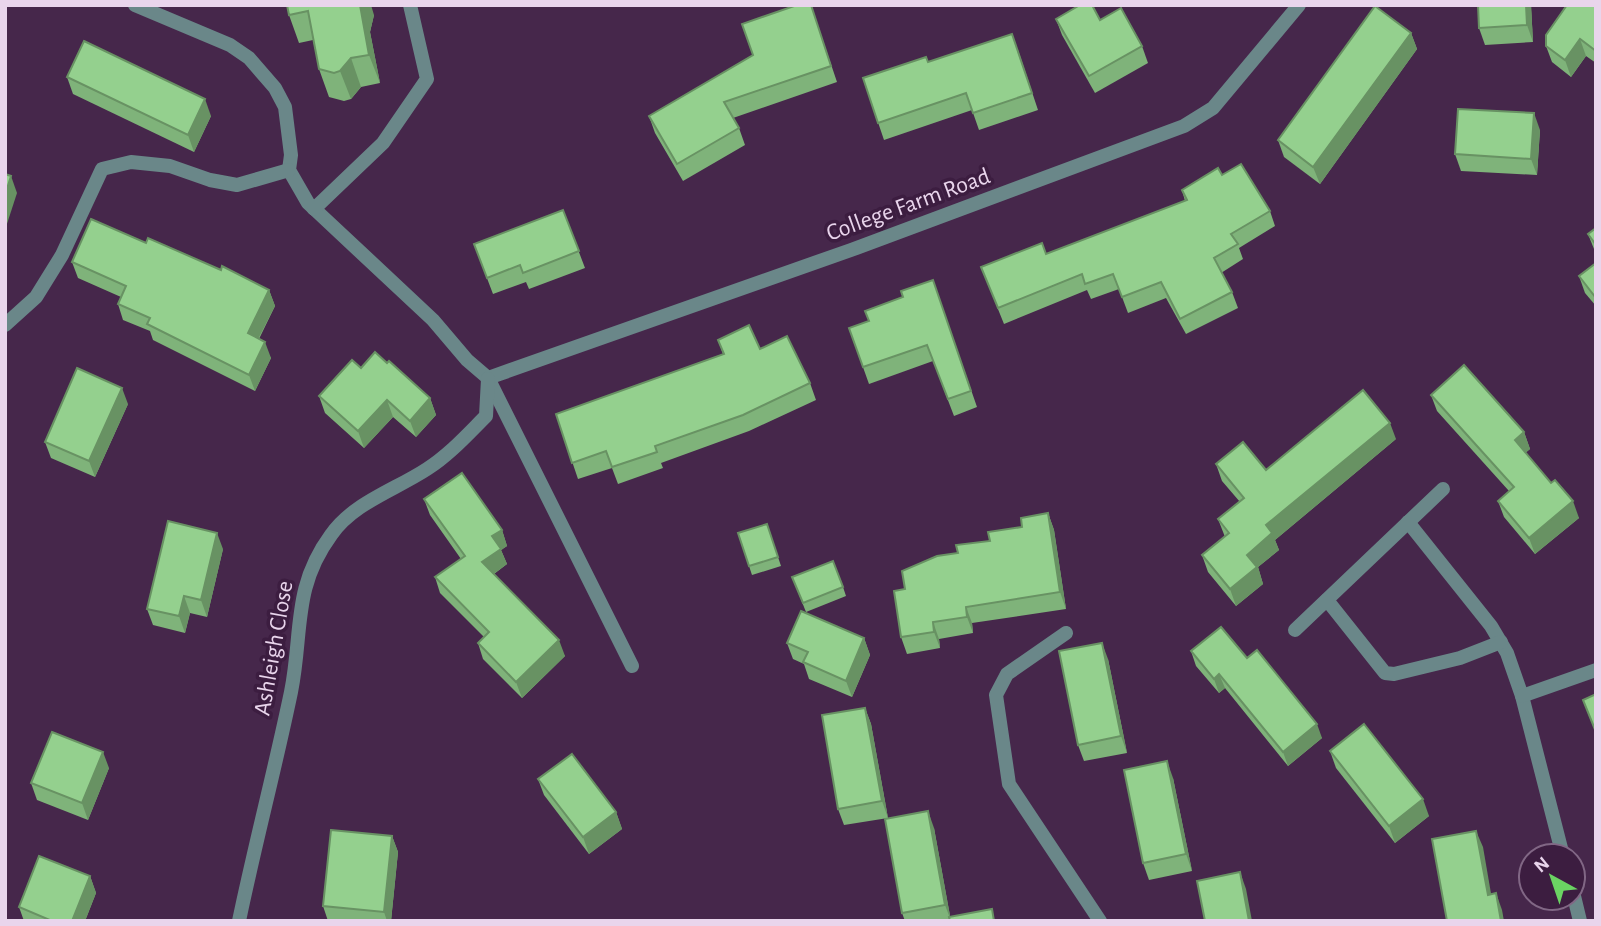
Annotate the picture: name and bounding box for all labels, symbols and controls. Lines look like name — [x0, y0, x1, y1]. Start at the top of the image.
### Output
street label: College Farm Road — [823, 164, 993, 246]
street label: Ashleigh Close — [250, 579, 298, 717]
north arrow — [1517, 842, 1587, 912]
text: N — [1531, 854, 1553, 877]

